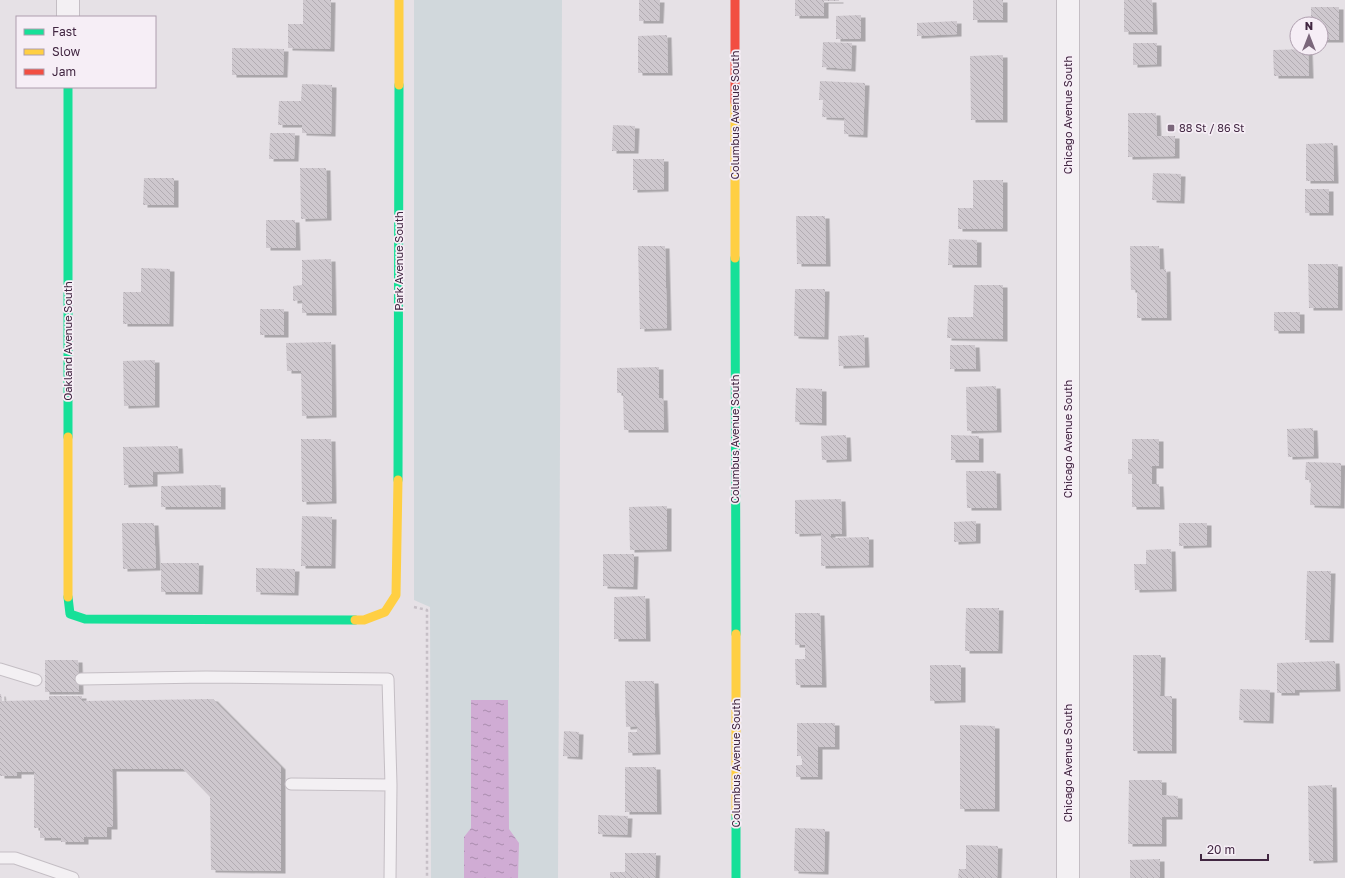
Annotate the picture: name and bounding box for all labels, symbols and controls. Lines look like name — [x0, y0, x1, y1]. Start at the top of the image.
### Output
legend — [16, 16, 156, 88]
north arrow — [1289, 16, 1329, 56]
text: N — [1305, 19, 1313, 32]
text: Fast — [52, 24, 77, 39]
text: Slow — [52, 44, 80, 59]
street label: Columbus Avenue South — [728, 50, 741, 180]
street label: Chicago Avenue South — [1061, 56, 1074, 174]
text: Jam — [52, 64, 76, 79]
place label: 88 St / 86 St — [1179, 121, 1245, 134]
marker: 88 St / 86 St — [1166, 123, 1176, 133]
street label: Park Avenue South — [392, 211, 405, 311]
street label: Oakland Avenue South — [61, 281, 74, 401]
street label: Columbus Avenue South — [728, 374, 741, 504]
street label: Chicago Avenue South — [1061, 380, 1074, 498]
street label: Columbus Avenue South — [729, 698, 742, 828]
street label: Chicago Avenue South — [1061, 704, 1074, 822]
scale bar — [1201, 836, 1268, 862]
text: 20 m — [1207, 842, 1235, 857]

